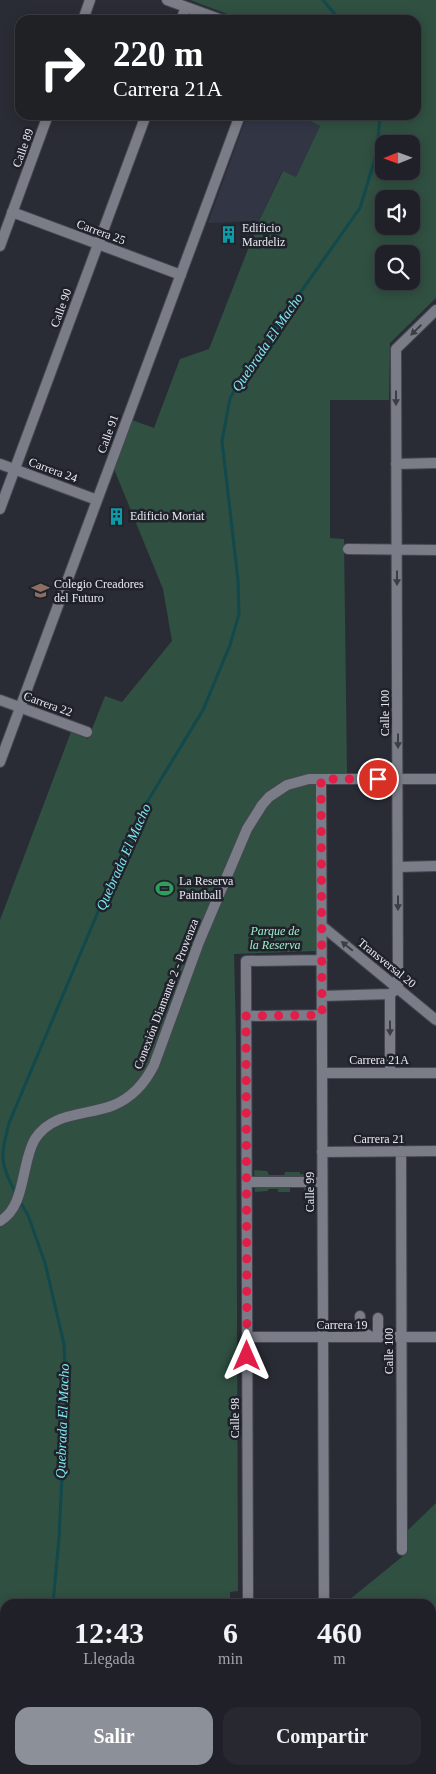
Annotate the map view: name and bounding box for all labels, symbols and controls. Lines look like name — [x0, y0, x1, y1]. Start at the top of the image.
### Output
icon: right — [30, 35, 95, 100]
text: 220 m — [113, 35, 203, 74]
text: Carrera 21A — [113, 76, 222, 101]
street label: Calle 89 — [10, 127, 36, 169]
north arrow — [375, 135, 420, 180]
map controls — [375, 135, 420, 290]
button: sound — [375, 190, 420, 235]
street label: Carrera 25 — [75, 217, 127, 247]
place label: Edificio Mardeliz — [242, 221, 285, 249]
building icon: Edificio Mardeliz — [218, 225, 238, 245]
button: search — [375, 245, 420, 290]
street label: Calle 90 — [48, 287, 74, 329]
water label: Quebrada El Macho — [229, 290, 306, 394]
one-way arrow — [410, 324, 422, 336]
one-way arrow — [392, 390, 400, 406]
street label: Calle 91 — [95, 413, 121, 455]
street label: Carrera 24 — [27, 455, 79, 485]
building icon: Edificio Moriat — [106, 506, 126, 526]
place label: Edificio Moriat — [130, 509, 205, 523]
one-way arrow — [393, 570, 401, 586]
place label: Colegio Creadores del Futuro — [54, 577, 144, 605]
school or university icon: Colegio Creadores del Futuro — [30, 581, 50, 601]
street label: Carrera 22 — [22, 689, 74, 719]
street label: Calle 100 — [378, 690, 392, 736]
one-way arrow — [394, 733, 402, 749]
pin — [357, 758, 399, 800]
icon: arrive — [364, 765, 392, 793]
water label: Quebrada El Macho — [93, 802, 154, 913]
place label: La Reserva Paintball — [179, 874, 234, 902]
sports icon: La Reserva Paintball — [155, 878, 175, 898]
one-way arrow — [394, 895, 402, 911]
street label: Conexión Diamante 2 - Provenza — [131, 916, 201, 1071]
park label: Parque de la Reserva — [249, 924, 300, 952]
street label: Transversal 20 — [355, 935, 419, 991]
one-way arrow — [341, 941, 354, 952]
one-way arrow — [386, 1020, 394, 1036]
street label: Carrera 21A — [349, 1053, 409, 1067]
street label: Carrera 21 — [354, 1132, 404, 1146]
street label: Calle 99 — [303, 1172, 317, 1212]
street label: Carrera 19 — [317, 1318, 367, 1332]
street label: Calle 100 — [382, 1328, 396, 1374]
position arrow — [220, 1329, 272, 1381]
water label: Quebrada El Macho — [53, 1363, 72, 1479]
street label: Calle 98 — [228, 1398, 242, 1438]
text: 12:43 — [74, 1616, 144, 1649]
text: 6 — [223, 1616, 238, 1649]
text: 460 — [317, 1616, 362, 1649]
text: Llegada — [83, 1650, 135, 1667]
text: min — [218, 1650, 243, 1667]
text: m — [333, 1650, 346, 1667]
button: Salir — [15, 1707, 213, 1765]
button: Compartir — [223, 1707, 421, 1765]

